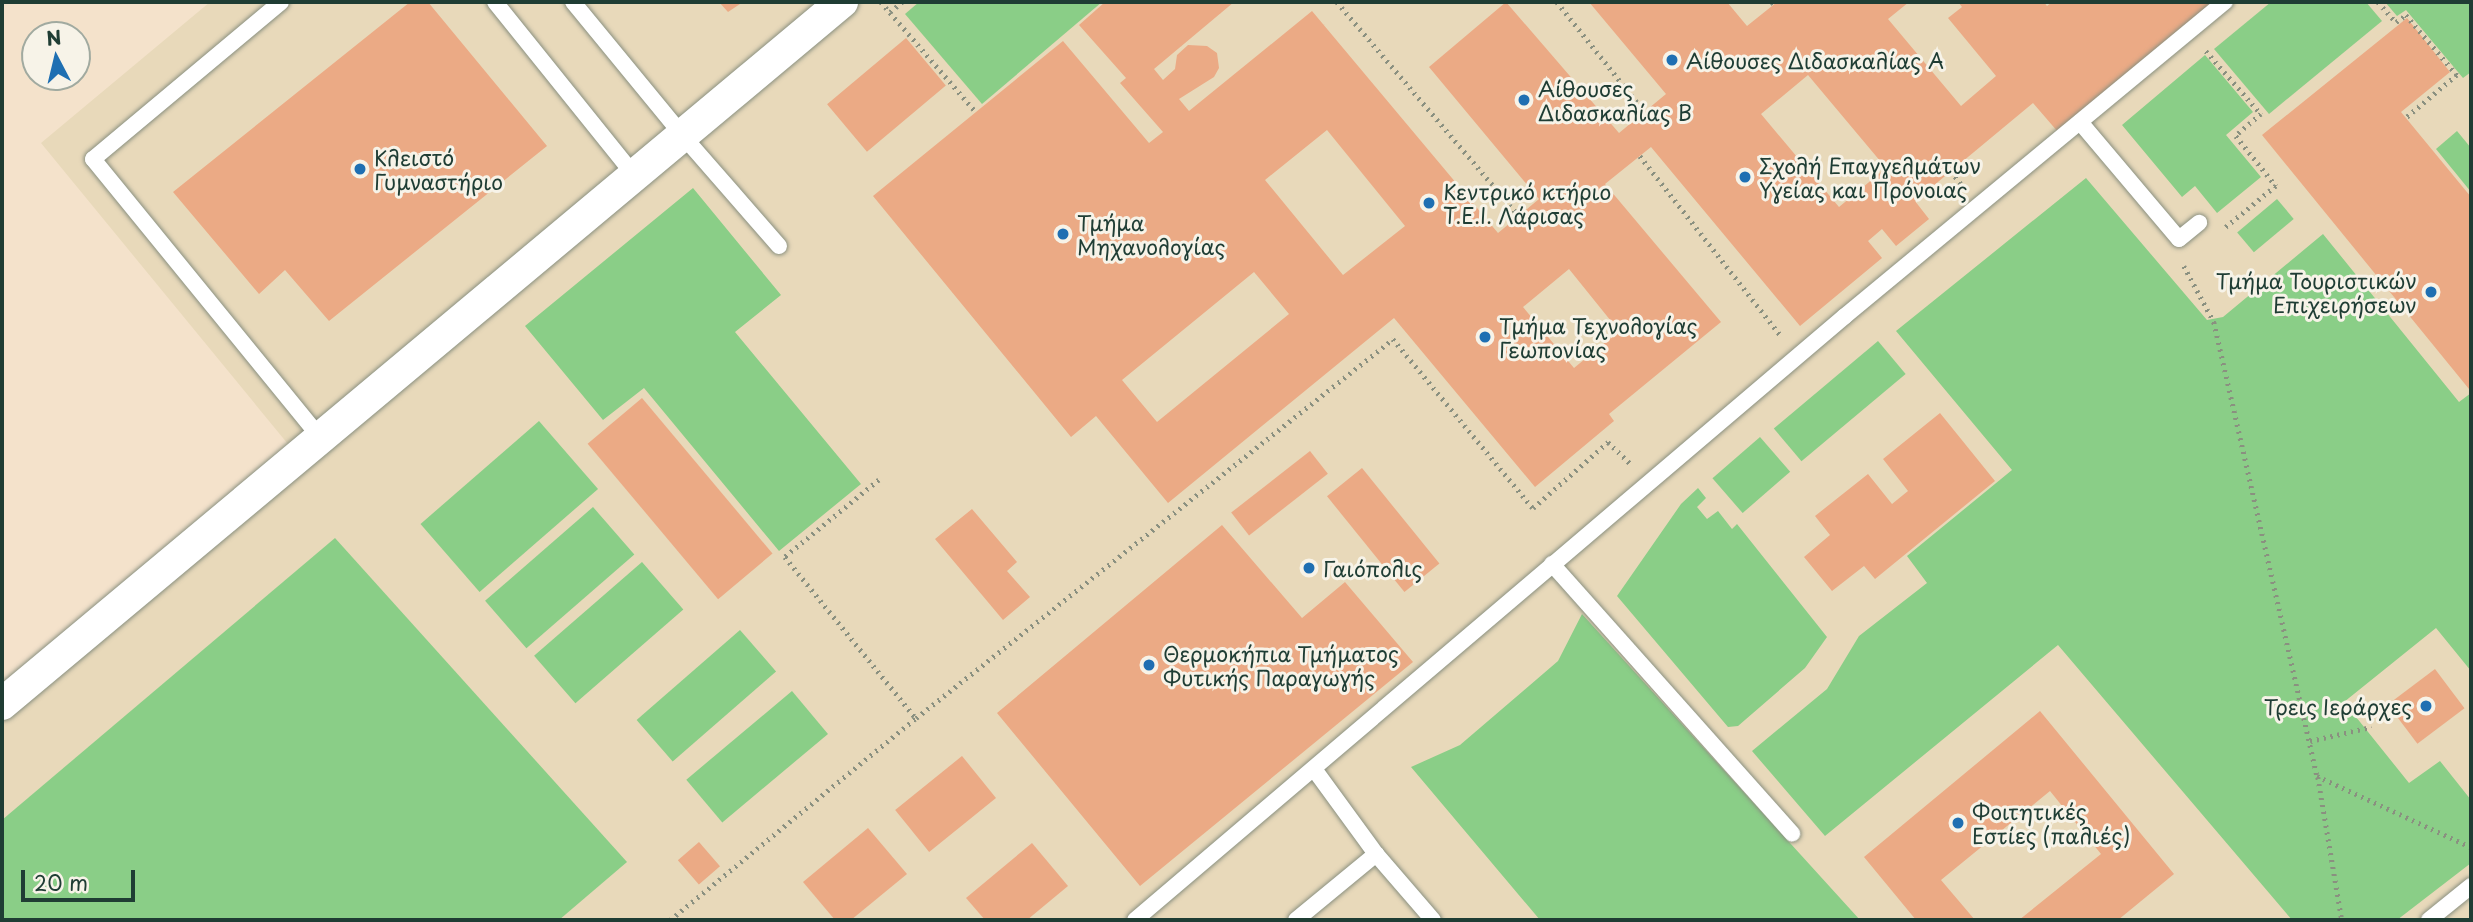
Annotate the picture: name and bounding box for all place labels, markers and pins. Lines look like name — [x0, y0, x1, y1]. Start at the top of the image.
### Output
place label: Αίθουσες Διδασκαλίας Α — [1686, 47, 1943, 73]
marker: Αίθουσες Διδασκαλίας Α — [1664, 52, 1680, 68]
place label: Αίθουσες Διδασκαλίας Β — [1538, 75, 1692, 125]
marker: Αίθουσες Διδασκαλίας Β — [1516, 92, 1532, 108]
place label: Κλειστό Γυμναστήριο — [374, 144, 503, 194]
place label: Σχολή Επαγγελμάτων Υγείας και Πρόνοιας — [1759, 152, 1982, 202]
marker: Κλειστό Γυμναστήριο — [352, 161, 368, 177]
marker: Σχολή Επαγγελμάτων Υγείας και Πρόνοιας — [1737, 169, 1753, 185]
place label: Κεντρικό κτήριο Τ.Ε.Ι. Λάρισας — [1443, 178, 1611, 228]
marker: Κεντρικό κτήριο Τ.Ε.Ι. Λάρισας — [1421, 195, 1437, 211]
place label: Τμήμα Μηχανολογίας — [1077, 209, 1225, 259]
marker: Τμήμα Μηχανολογίας — [1055, 226, 1071, 242]
place label: Τμήμα Τουριστικών Επιχειρήσεων — [2215, 267, 2417, 317]
marker: Τμήμα Τουριστικών Επιχειρήσεων — [2423, 284, 2439, 300]
place label: Τμήμα Τεχνολογίας Γεωπονίας — [1499, 312, 1698, 362]
marker: Τμήμα Τεχνολογίας Γεωπονίας — [1477, 329, 1493, 345]
place label: Γαιόπολις — [1323, 555, 1422, 581]
marker: Γαιόπολις — [1301, 560, 1317, 576]
place label: Θερμοκήπια Τμήματος Φυτικής Παραγωγής — [1163, 640, 1399, 690]
marker: Θερμοκήπια Τμήματος Φυτικής Παραγωγής — [1141, 657, 1157, 673]
place label: Τρεις Ιεράρχες — [2262, 693, 2412, 719]
marker: Τρεις Ιεράρχες — [2418, 698, 2434, 714]
place label: Φοιτητικές Εστίες (παλιές) — [1972, 798, 2131, 848]
marker: Φοιτητικές Εστίες (παλιές) — [1950, 815, 1966, 831]

